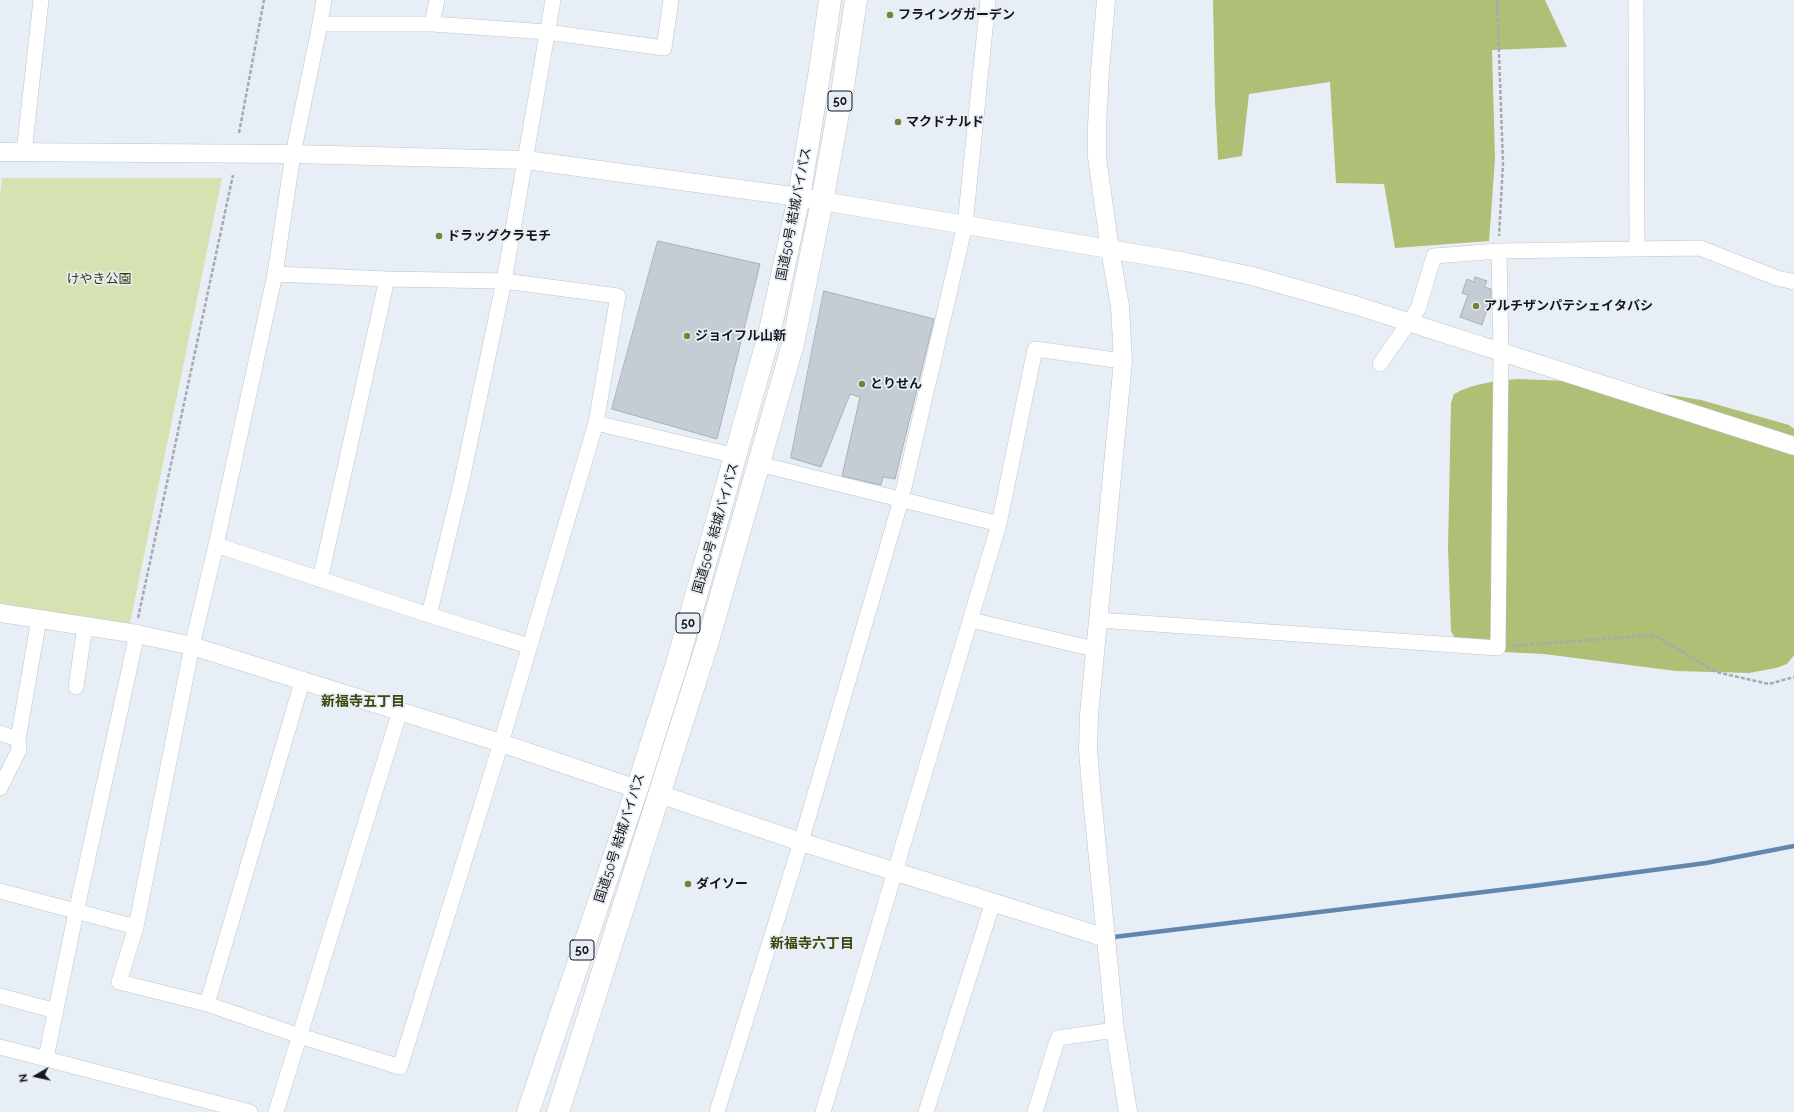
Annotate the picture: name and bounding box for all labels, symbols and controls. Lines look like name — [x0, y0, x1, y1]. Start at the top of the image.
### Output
place label: フライングガーデン — [898, 7, 1015, 23]
marker: フライングガーデン — [885, 10, 895, 20]
road number: 50 — [828, 91, 852, 111]
place label: マクドナルド — [906, 114, 984, 130]
marker: マクドナルド — [893, 117, 903, 127]
street label: 国道50号 結城バイパス — [773, 146, 815, 282]
place label: ドラッグクラモチ — [447, 228, 551, 244]
marker: ドラッグクラモチ — [434, 231, 444, 241]
park label: けやき公園 — [67, 271, 131, 287]
place label: アルチザンパテシェイタバシ — [1484, 298, 1653, 314]
marker: アルチザンパテシェイタバシ — [1471, 301, 1481, 311]
place label: ジョイフル山新 — [695, 328, 786, 344]
marker: ジョイフル山新 — [682, 331, 692, 341]
place label: とりせん — [870, 376, 922, 392]
marker: とりせん — [857, 379, 867, 389]
street label: 国道50号 結城バイパス — [690, 461, 742, 595]
road number: 50 — [676, 613, 700, 633]
district label: 新福寺五丁目 — [321, 694, 405, 710]
street label: 国道50号 結城バイパス — [592, 771, 648, 905]
place label: ダイソー — [696, 876, 748, 892]
marker: ダイソー — [683, 879, 693, 889]
district label: 新福寺六丁目 — [770, 936, 854, 952]
road number: 50 — [570, 940, 594, 960]
north arrow — [16, 1056, 56, 1096]
text: N — [17, 1073, 31, 1083]

